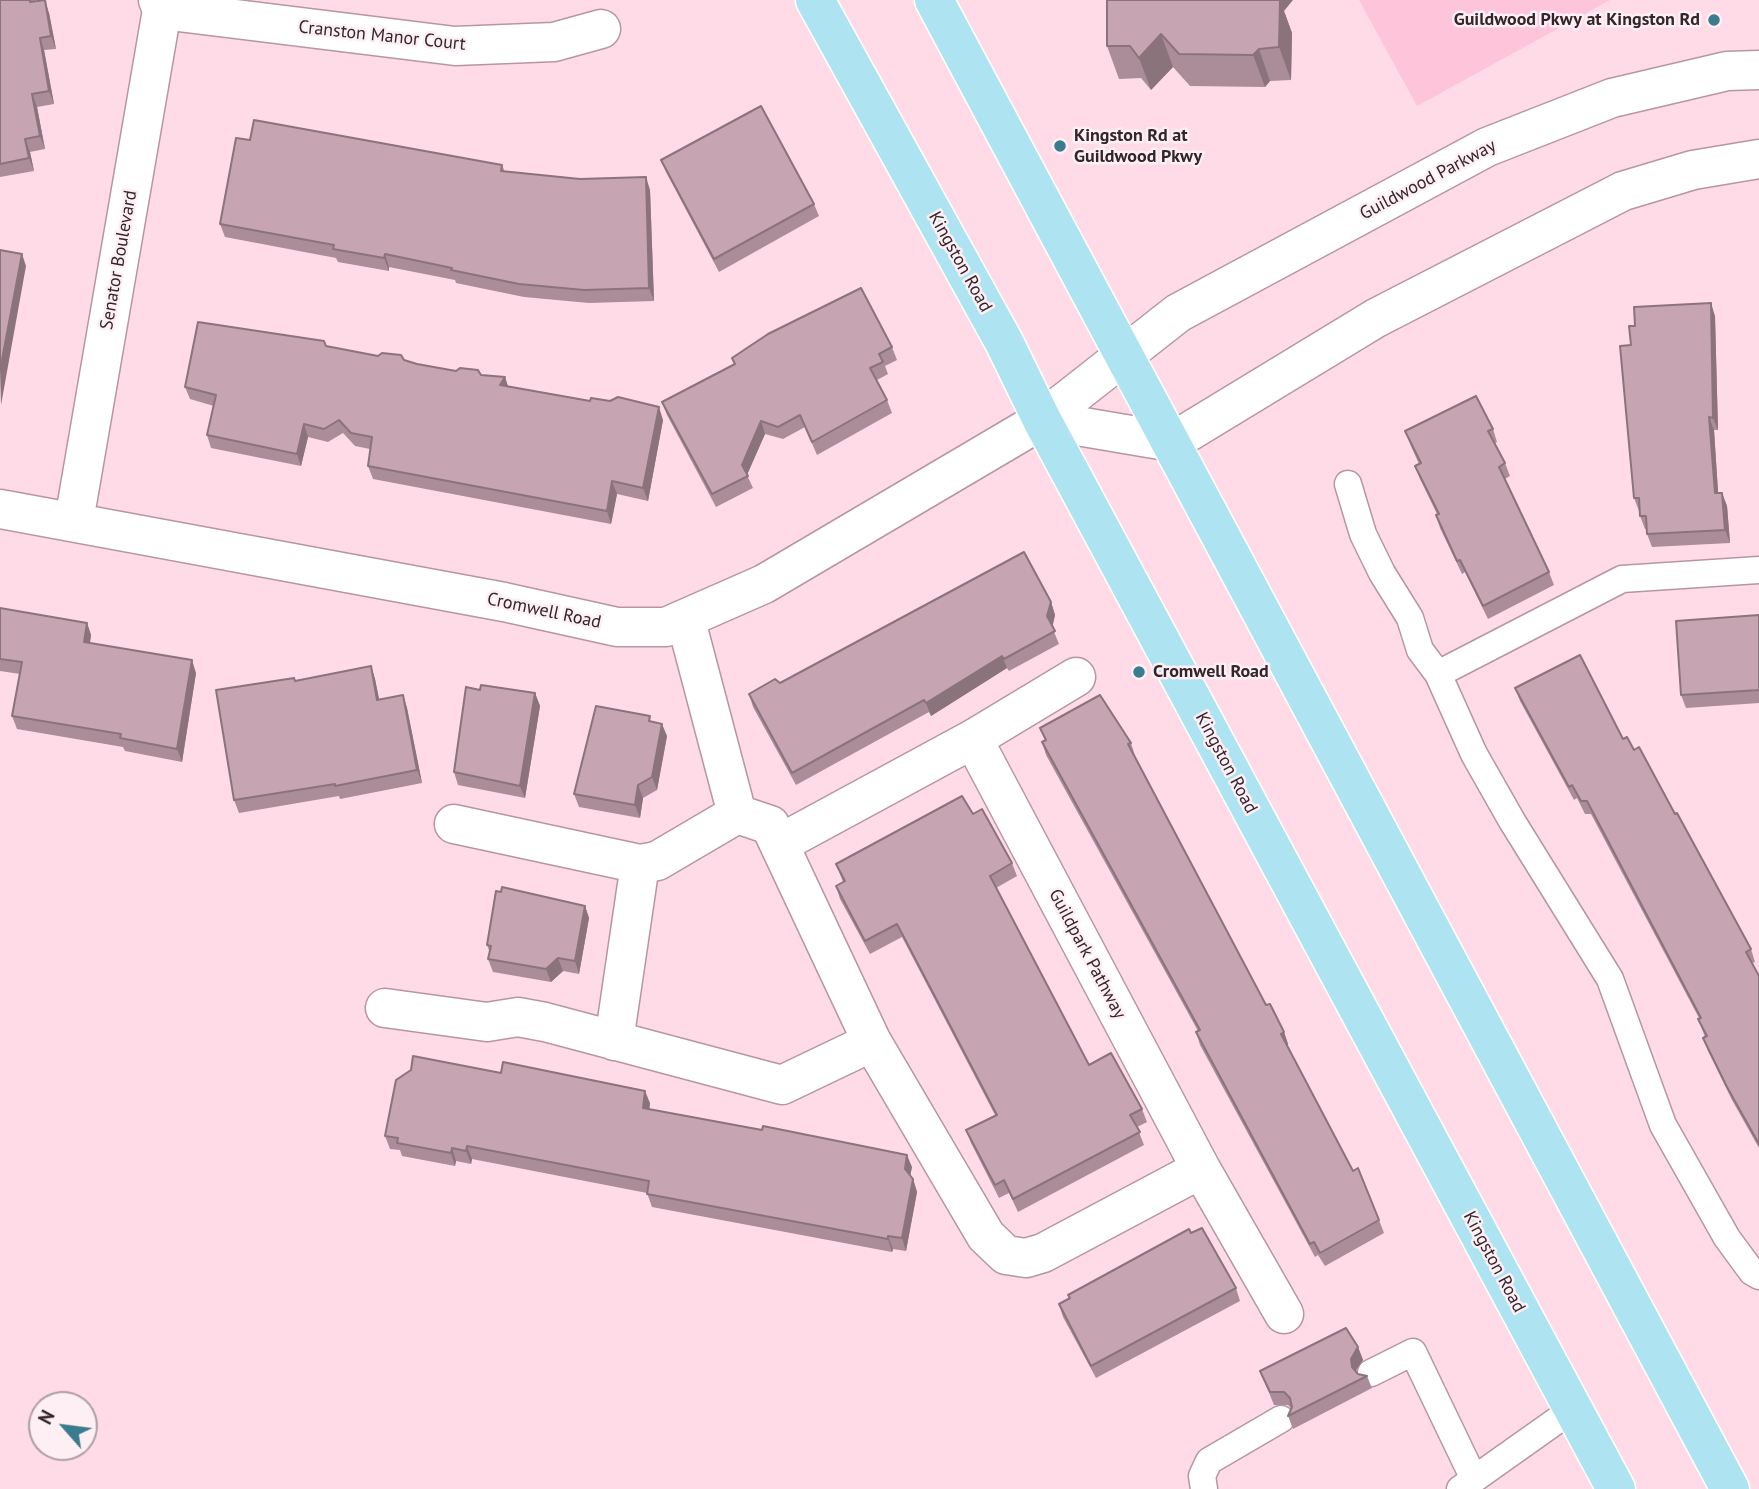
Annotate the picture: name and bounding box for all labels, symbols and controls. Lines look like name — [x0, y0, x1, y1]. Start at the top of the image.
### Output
place label: Guildwood Pkwy at Kingston Rd — [1454, 9, 1700, 31]
marker: Guildwood Pkwy at Kingston Rd — [1706, 12, 1722, 28]
street label: Cranston Manor Court — [297, 16, 467, 56]
place label: Kingston Rd at Guildwood Pkwy — [1074, 125, 1202, 168]
street label: Guildwood Parkway — [1356, 135, 1500, 225]
marker: Kingston Rd at Guildwood Pkwy — [1052, 138, 1068, 154]
street label: Senator Boulevard — [96, 189, 142, 331]
street label: Kingston Road — [924, 208, 996, 316]
street label: Cromwell Road — [485, 588, 603, 634]
place label: Cromwell Road — [1153, 661, 1269, 683]
marker: Cromwell Road — [1131, 664, 1147, 680]
street label: Kingston Road — [1190, 709, 1262, 817]
street label: Guildpark Pathway — [1044, 886, 1130, 1022]
street label: Kingston Road — [1458, 1208, 1530, 1316]
north arrow — [28, 1391, 98, 1461]
text: N — [33, 1406, 60, 1428]

